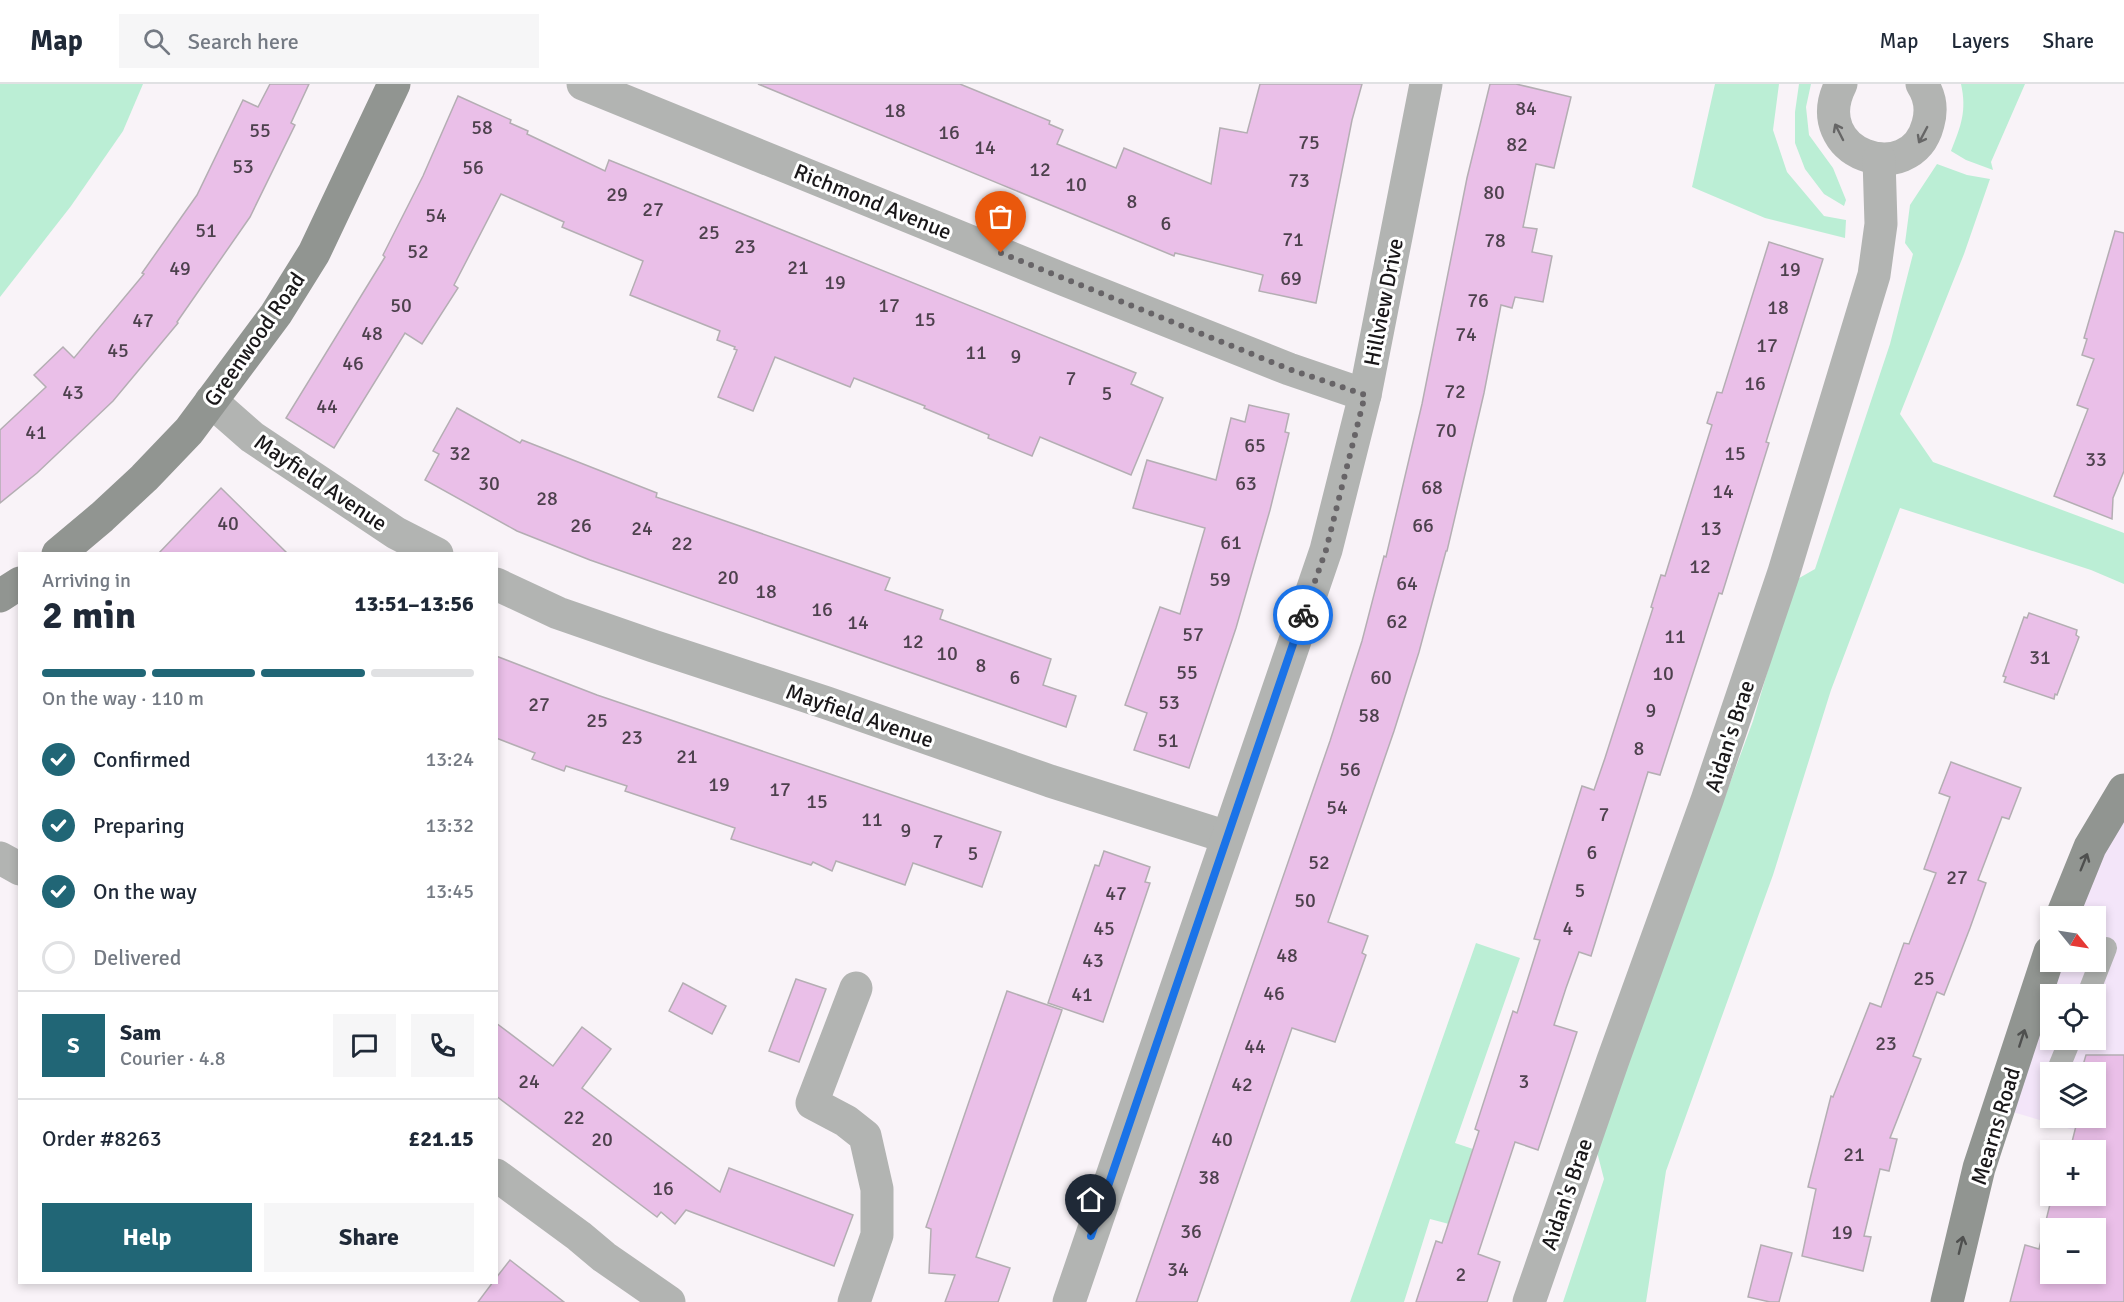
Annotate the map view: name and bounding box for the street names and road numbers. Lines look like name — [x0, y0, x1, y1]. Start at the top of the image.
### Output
street label: Richmond Avenue — [790, 158, 956, 245]
street label: Hillview Drive — [1358, 236, 1409, 368]
street label: Greenwood Road — [198, 267, 311, 412]
street label: Mayfield Avenue — [249, 428, 392, 537]
street label: Aidan's Brae — [1699, 677, 1760, 796]
street label: Mayfield Avenue — [782, 678, 937, 753]
street label: Mearns Road — [1965, 1064, 2026, 1188]
street label: Aidan's Brae — [1535, 1135, 1598, 1254]

